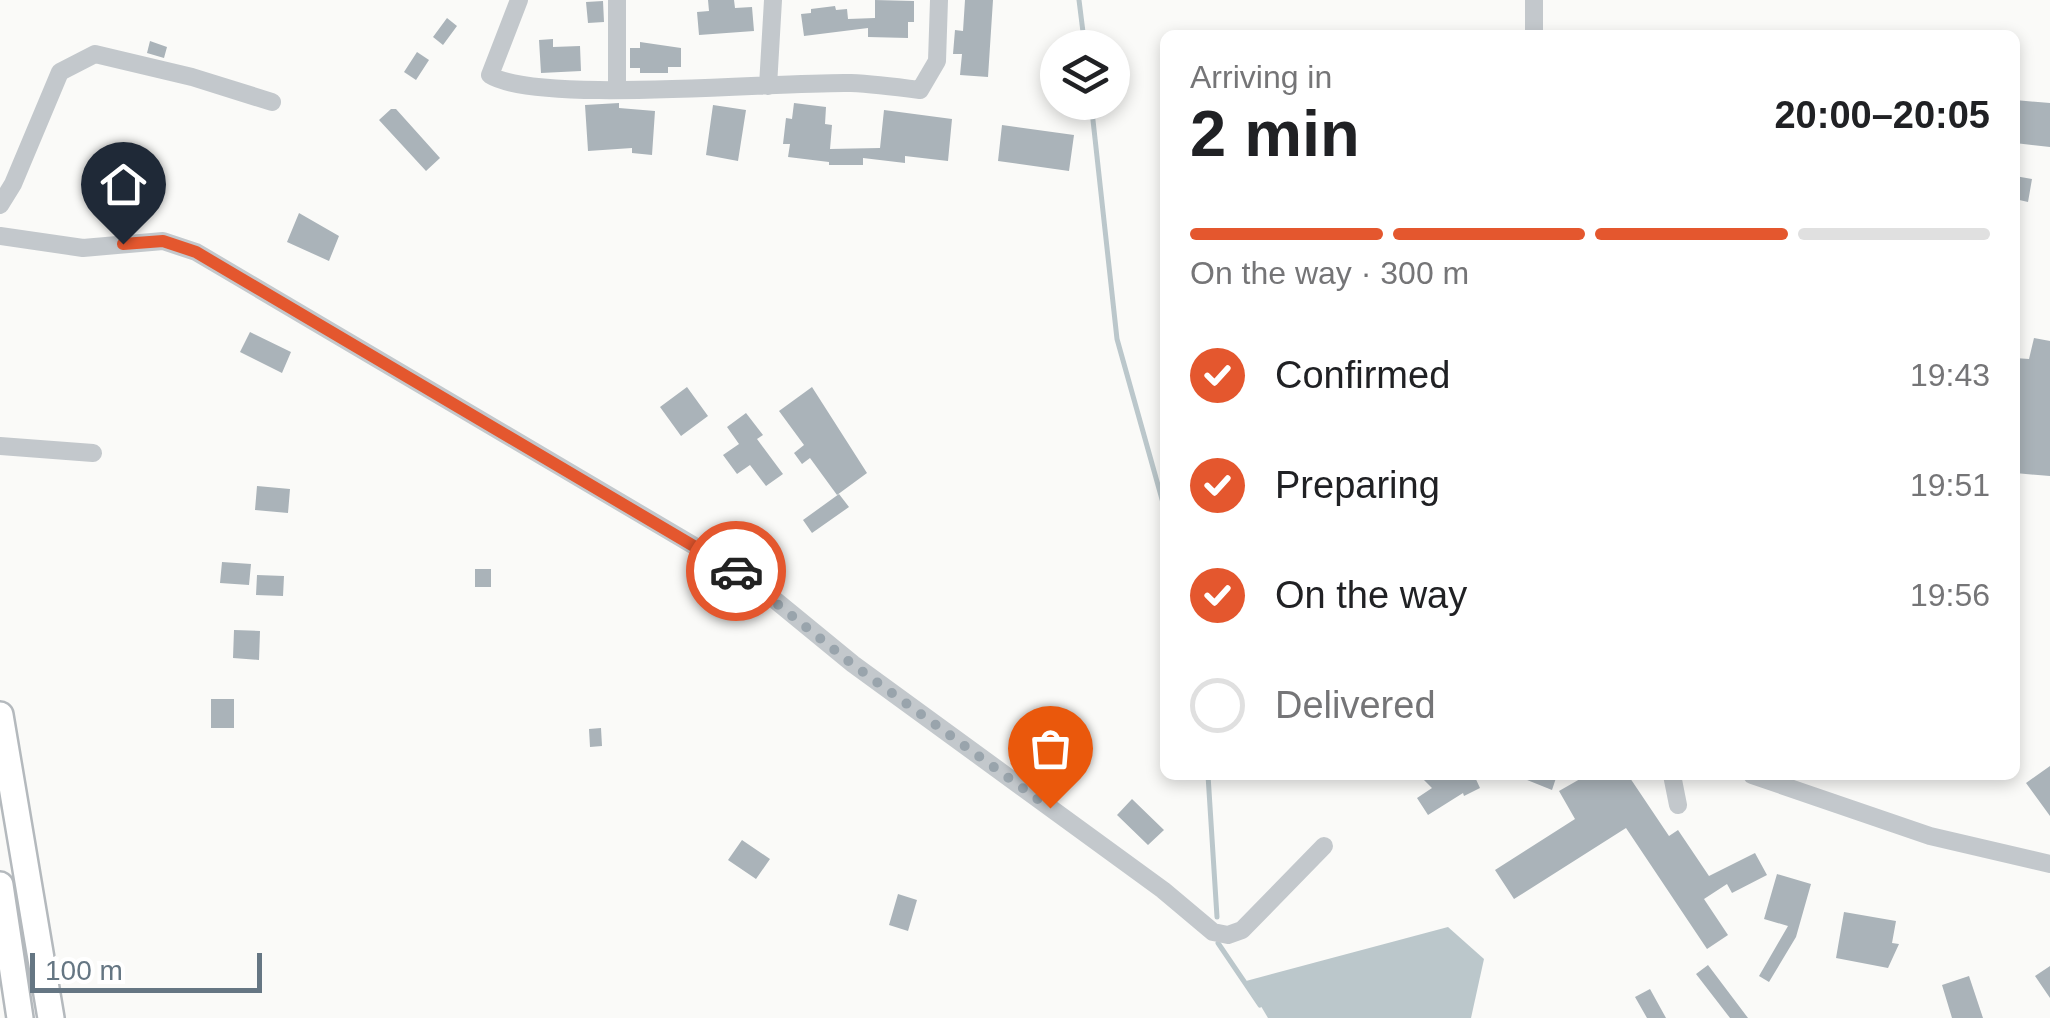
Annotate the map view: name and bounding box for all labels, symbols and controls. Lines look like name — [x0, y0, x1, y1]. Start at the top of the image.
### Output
map controls — [1040, 30, 1130, 120]
button: layers — [1040, 30, 1130, 120]
text: Arriving in — [1190, 59, 1332, 95]
text: 20:00–20:05 — [1774, 94, 1990, 136]
text: 2 min — [1190, 97, 1360, 170]
pin — [81, 142, 166, 245]
icon: home — [96, 157, 151, 212]
text: On the way · 300 m — [1190, 255, 1469, 291]
icon: check — [1190, 348, 1245, 403]
text: Confirmed — [1275, 354, 1450, 396]
text: 19:43 — [1910, 357, 1990, 393]
icon: check — [1190, 458, 1245, 513]
text: Preparing — [1275, 464, 1440, 506]
text: 19:51 — [1910, 467, 1990, 503]
courier — [686, 521, 786, 621]
icon: car — [709, 544, 764, 599]
icon: check — [1190, 568, 1245, 623]
text: On the way — [1275, 574, 1467, 616]
text: 19:56 — [1910, 577, 1990, 613]
text: Delivered — [1275, 684, 1436, 726]
pin — [1008, 706, 1093, 809]
icon: bag — [1023, 721, 1078, 776]
scale bar — [30, 948, 262, 992]
text: 100 m — [45, 955, 123, 986]

